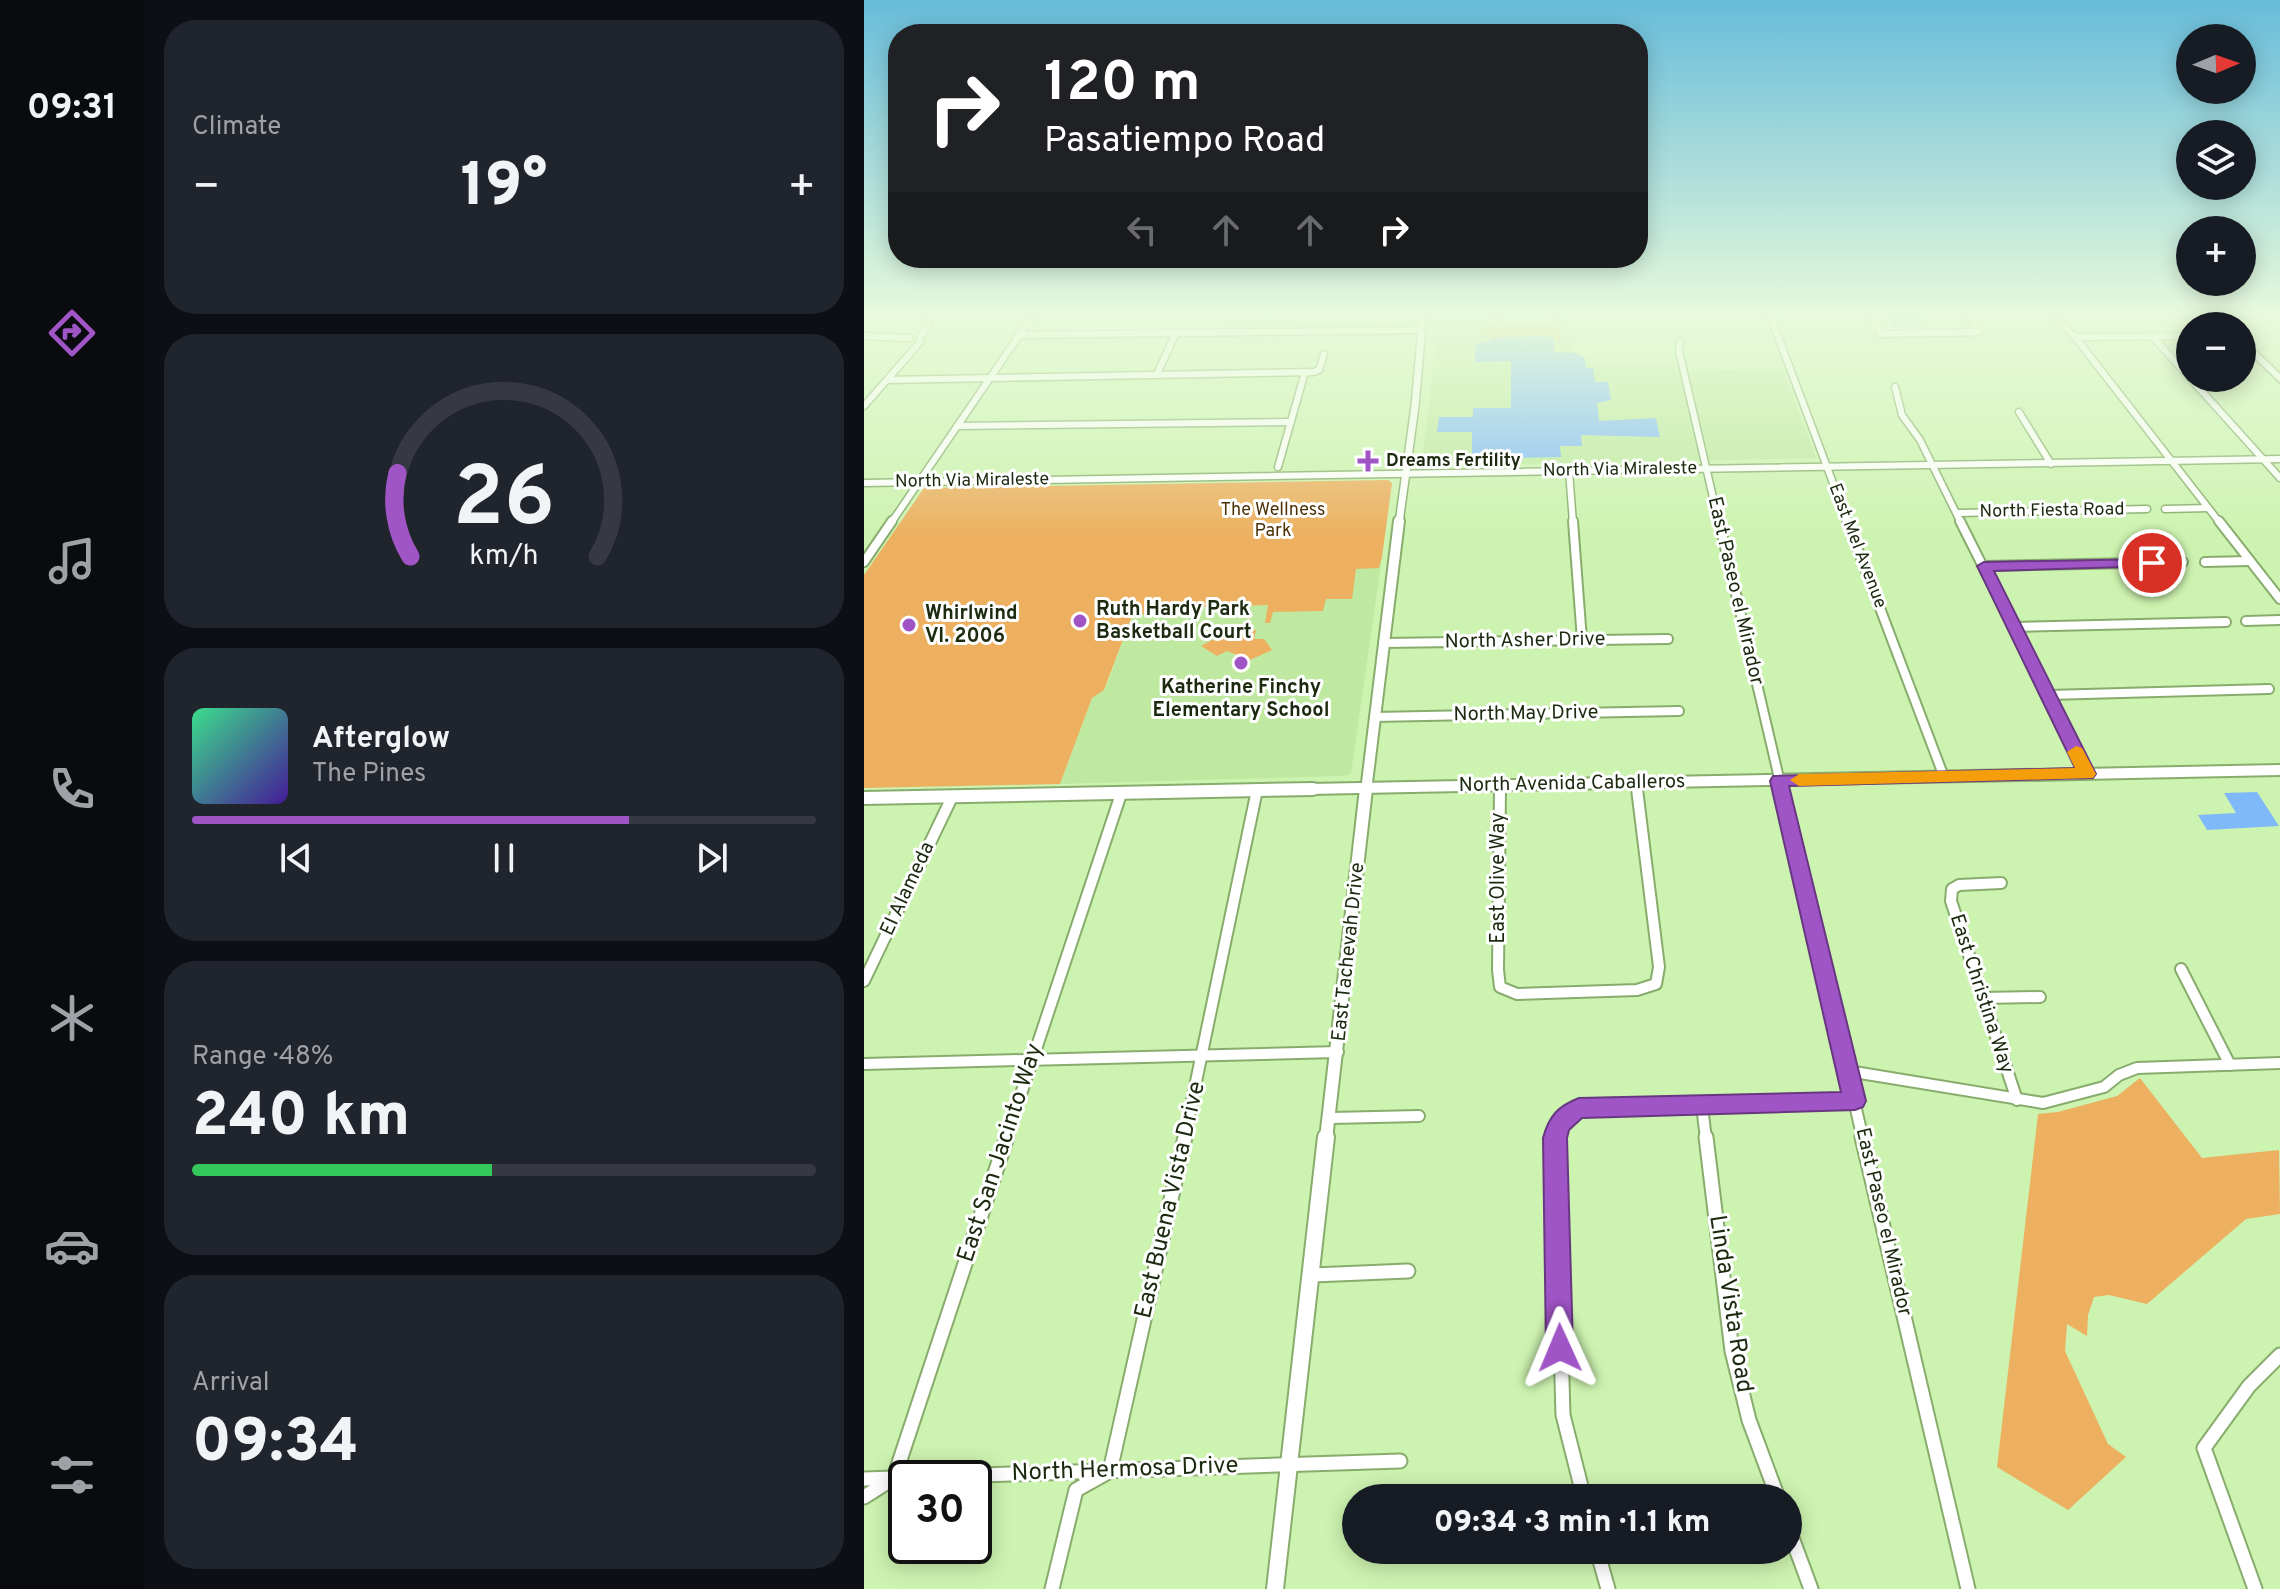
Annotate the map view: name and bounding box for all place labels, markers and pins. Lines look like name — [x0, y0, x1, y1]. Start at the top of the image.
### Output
marker: Dreams Fertility — [1357, 450, 1379, 472]
place label: Dreams Fertility — [1386, 450, 1521, 473]
pin — [2118, 529, 2186, 597]
place label: Ruth Hardy Park Basketball Court — [1096, 597, 1252, 646]
place label: Whirlwind VI. 2006 — [925, 601, 1018, 650]
marker: Ruth Hardy Park Basketball Court — [1071, 612, 1089, 630]
marker: Whirlwind VI. 2006 — [900, 616, 918, 634]
marker: Katherine Finchy Elementary School — [1232, 654, 1250, 672]
place label: Katherine Finchy Elementary School — [1152, 675, 1330, 724]

